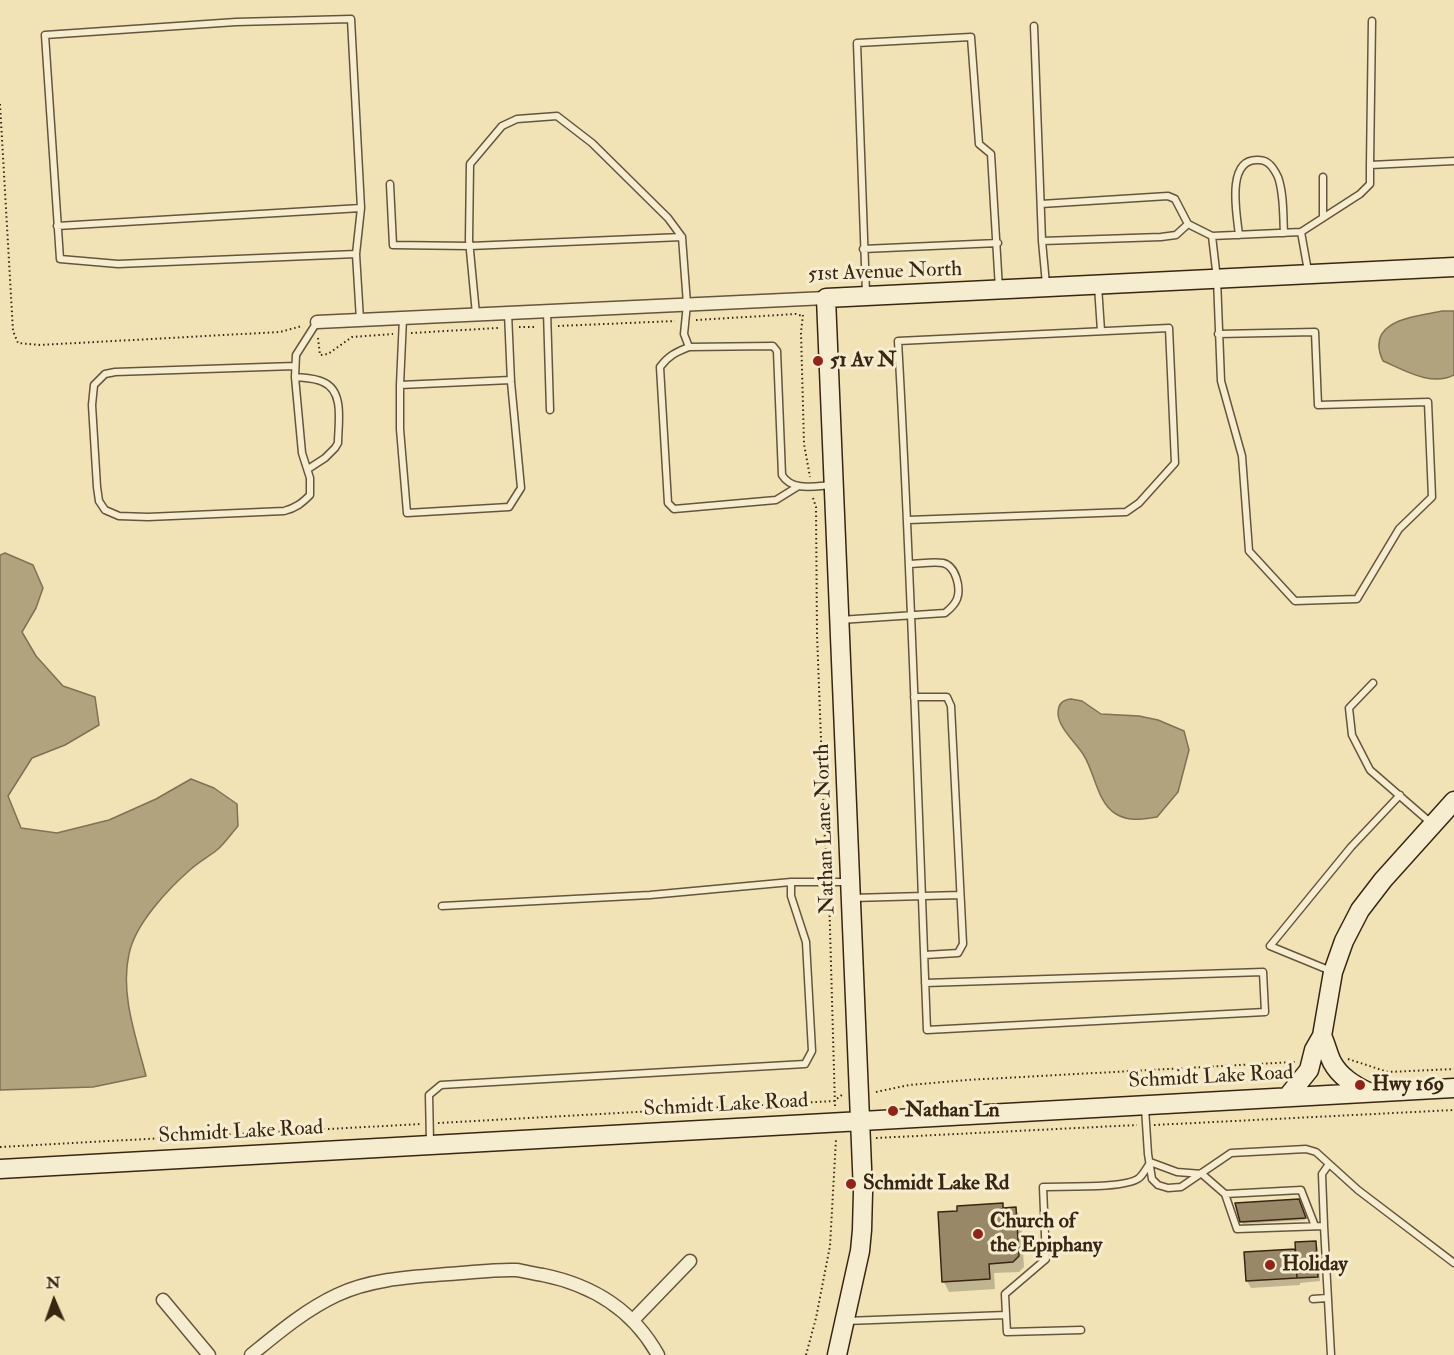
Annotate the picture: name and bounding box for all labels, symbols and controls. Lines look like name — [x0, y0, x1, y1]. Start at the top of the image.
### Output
street label: 51st Avenue North — [807, 258, 963, 288]
place label: 51 Av N — [830, 348, 896, 374]
marker: 51 Av N — [811, 354, 825, 368]
street label: Nathan Lane North — [810, 743, 842, 915]
street label: Schmidt Lake Road — [1128, 1061, 1294, 1095]
place label: Hwy 169 — [1372, 1072, 1444, 1098]
marker: Hwy 169 — [1353, 1078, 1367, 1092]
street label: Schmidt Lake Road — [643, 1089, 809, 1123]
place label: Nathan Ln — [905, 1098, 1000, 1124]
marker: Nathan Ln — [886, 1104, 900, 1118]
street label: Schmidt Lake Road — [158, 1116, 324, 1150]
place label: Schmidt Lake Rd — [863, 1171, 1009, 1197]
marker: Schmidt Lake Rd — [844, 1177, 858, 1191]
place label: Church of the Epiphany — [990, 1209, 1102, 1259]
marker: Church of the Epiphany — [971, 1227, 985, 1241]
place label: Holiday — [1282, 1252, 1348, 1278]
marker: Holiday — [1263, 1258, 1277, 1272]
north arrow — [24, 1271, 84, 1331]
text: N — [46, 1273, 61, 1293]

